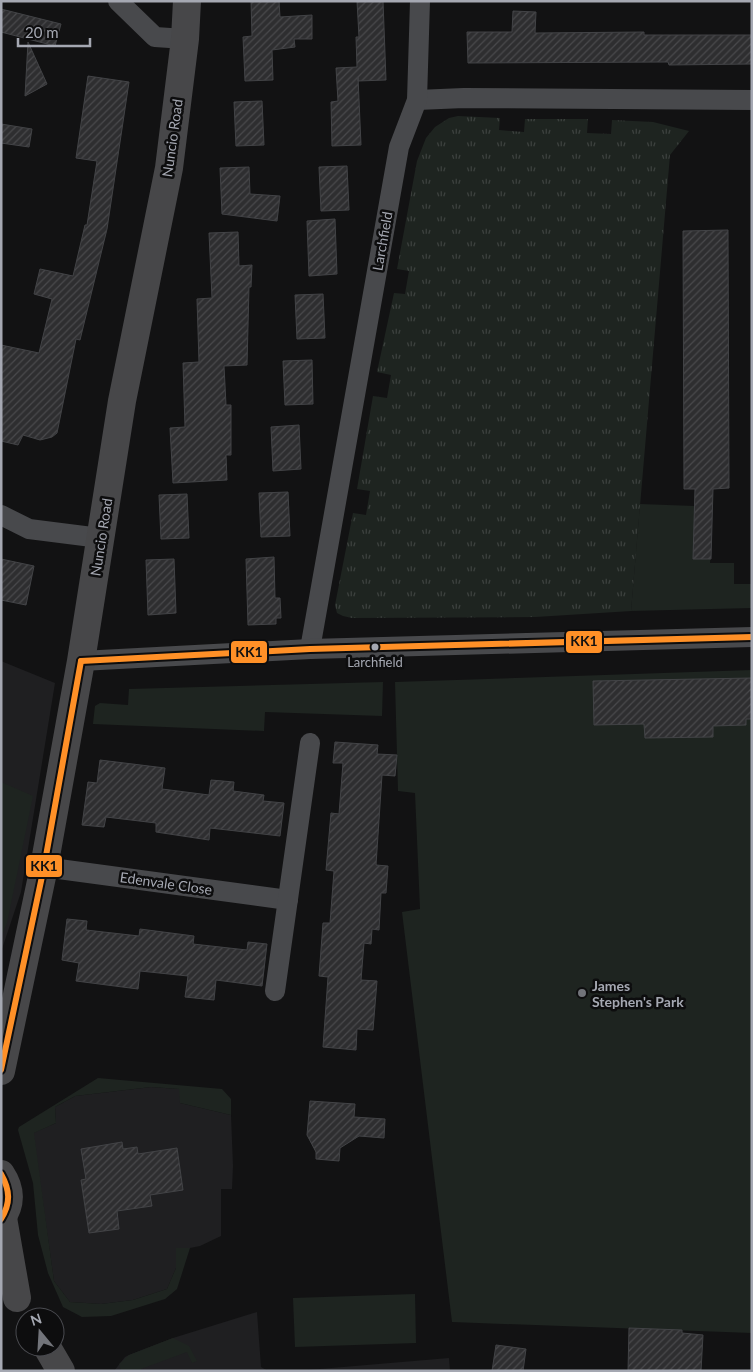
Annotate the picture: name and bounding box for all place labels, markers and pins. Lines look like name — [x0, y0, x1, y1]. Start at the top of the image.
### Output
marker: Larchfield — [370, 642, 380, 652]
place label: Larchfield — [347, 654, 403, 670]
place label: James Stephen's Park — [592, 977, 684, 1010]
marker: James Stephen's Park — [576, 987, 588, 999]

